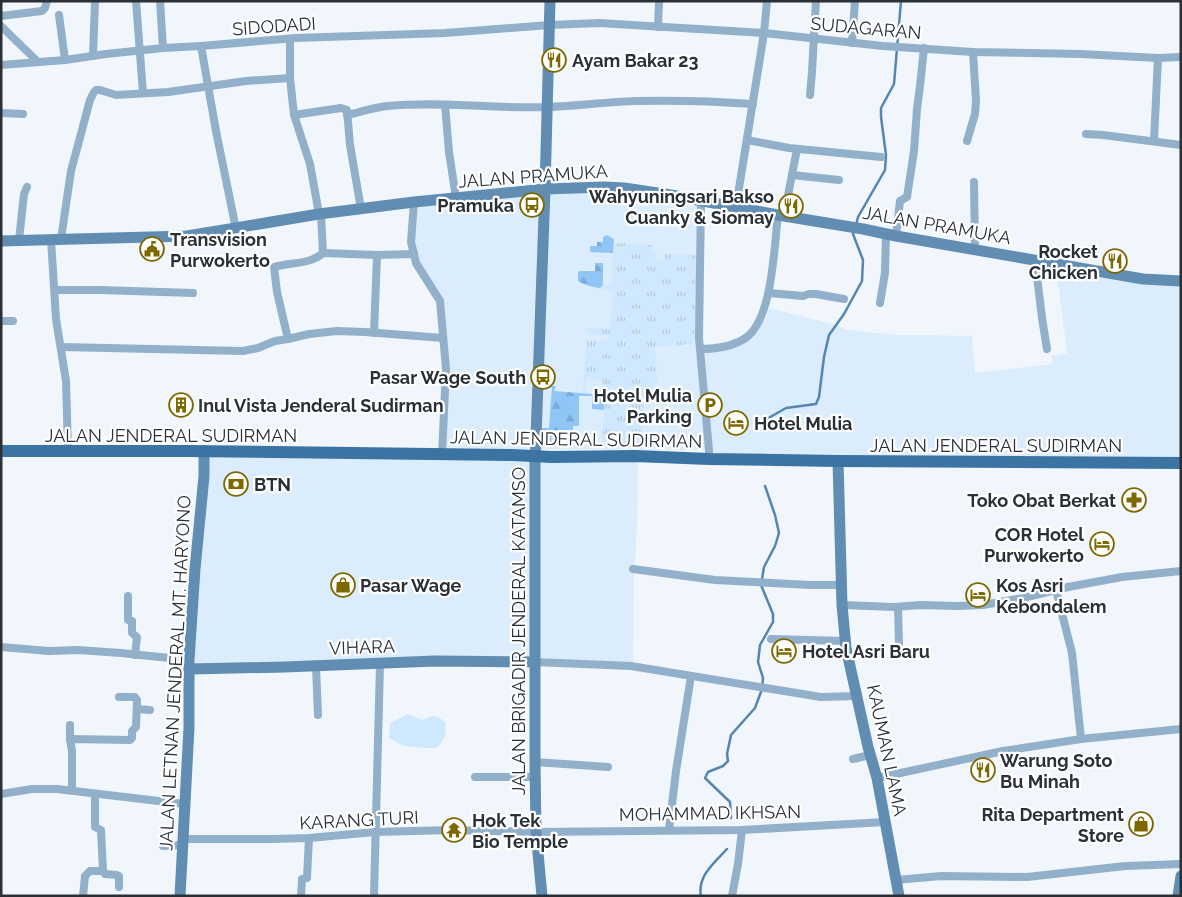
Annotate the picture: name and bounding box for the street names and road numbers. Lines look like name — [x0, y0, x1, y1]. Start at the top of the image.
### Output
street label: SIDODADI — [232, 13, 316, 39]
street label: SUDAGARAN — [810, 13, 922, 43]
street label: JALAN PRAMUKA — [458, 160, 608, 192]
street label: JALAN PRAMUKA — [861, 202, 1013, 248]
street label: JALAN JENDERAL SUDIRMAN — [45, 425, 297, 446]
street label: JALAN JENDERAL SUDIRMAN — [450, 426, 702, 452]
street label: JALAN JENDERAL SUDIRMAN — [870, 435, 1122, 456]
street label: JALAN BRIGADIR JENDERAL KATAMSO — [508, 467, 529, 795]
street label: JALAN LETNAN JENDERAL MT. HARYONO — [155, 495, 195, 851]
street label: VIHARA — [329, 635, 395, 659]
street label: KAUMAN LAMA — [863, 682, 911, 818]
street label: MOHAMMAD IKHSAN — [619, 801, 801, 825]
street label: KARANG TURI — [299, 806, 419, 834]

